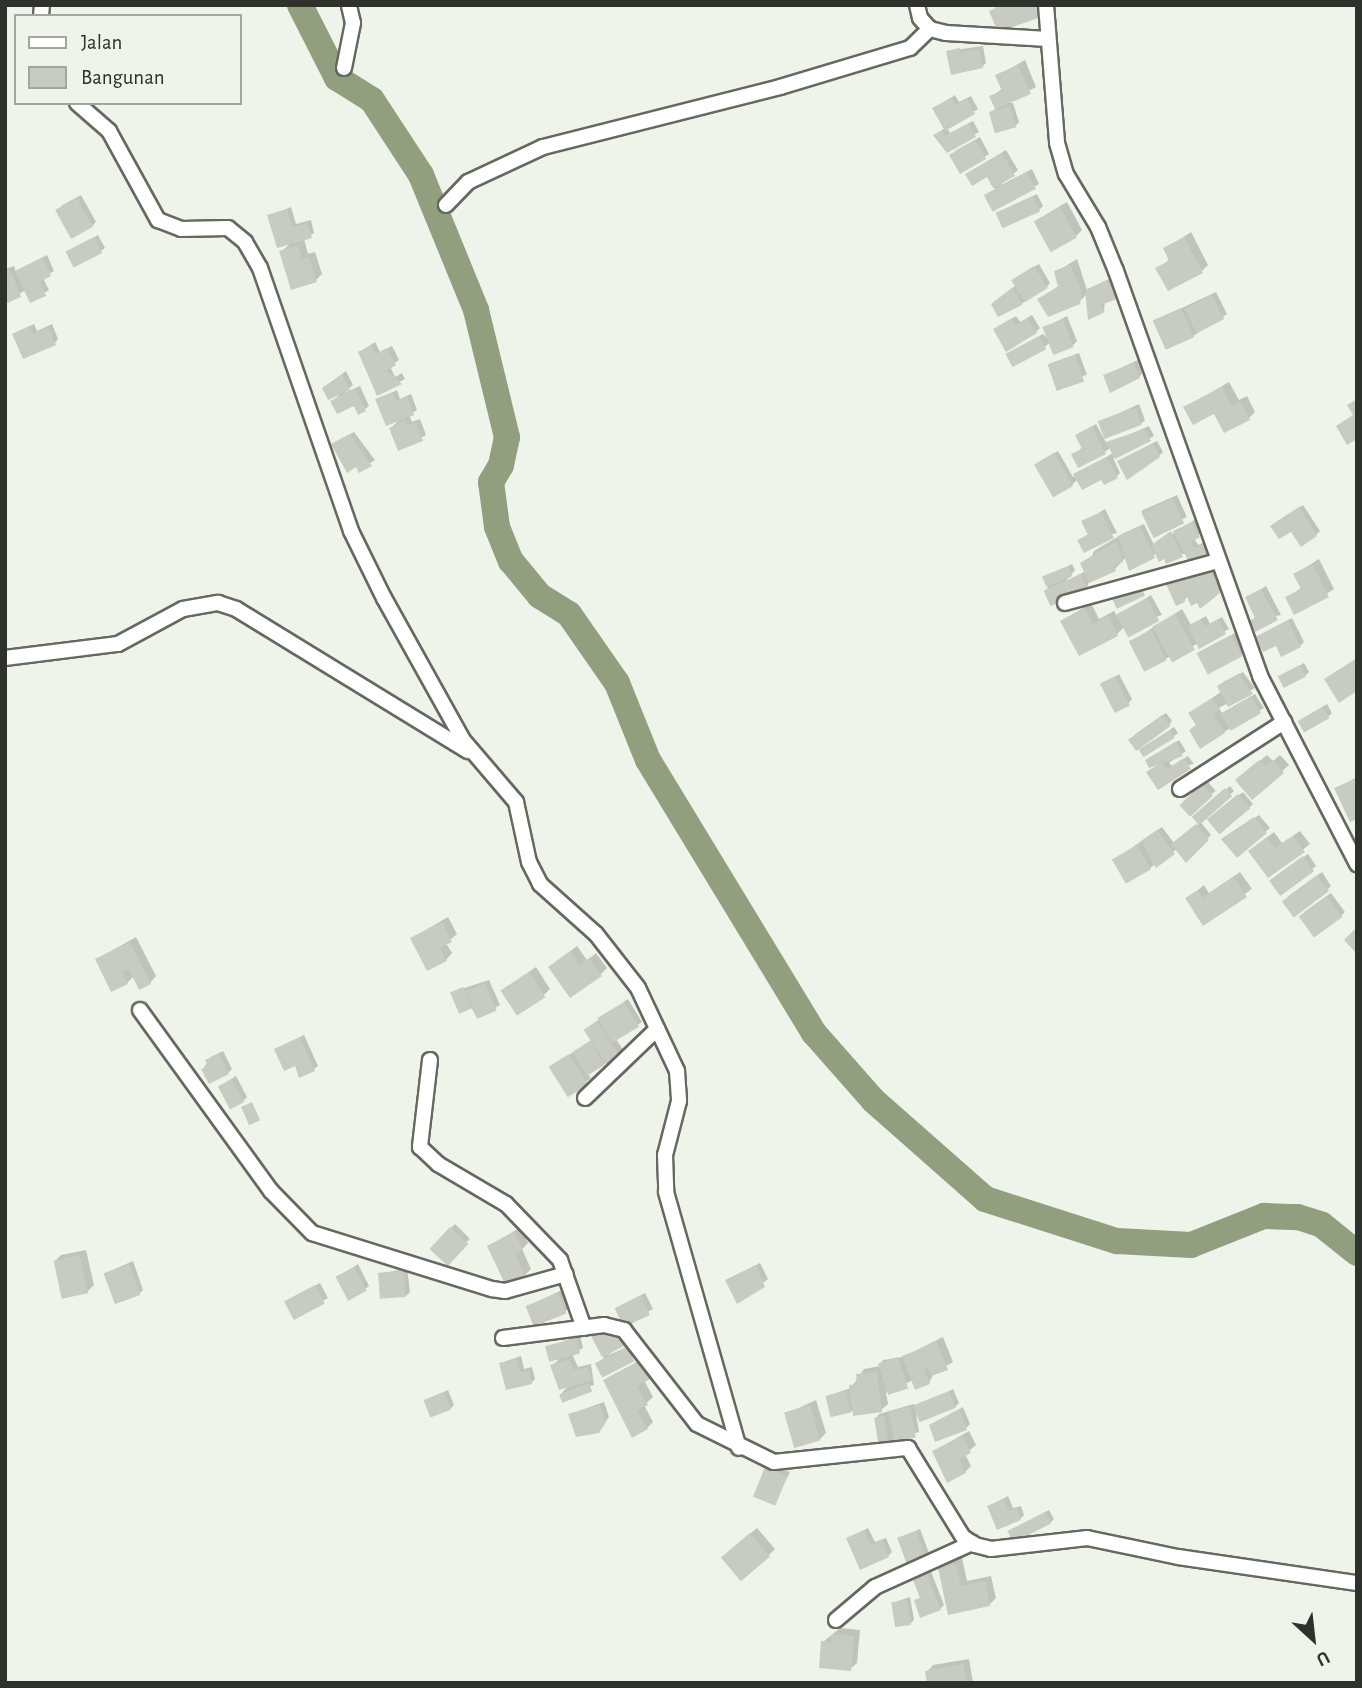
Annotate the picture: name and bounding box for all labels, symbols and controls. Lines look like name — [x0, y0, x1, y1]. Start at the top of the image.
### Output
legend — [14, 14, 242, 105]
text: Jalan — [81, 32, 122, 53]
text: Bangunan — [81, 67, 165, 88]
north arrow — [1278, 1604, 1348, 1674]
text: U — [1313, 1647, 1332, 1669]

